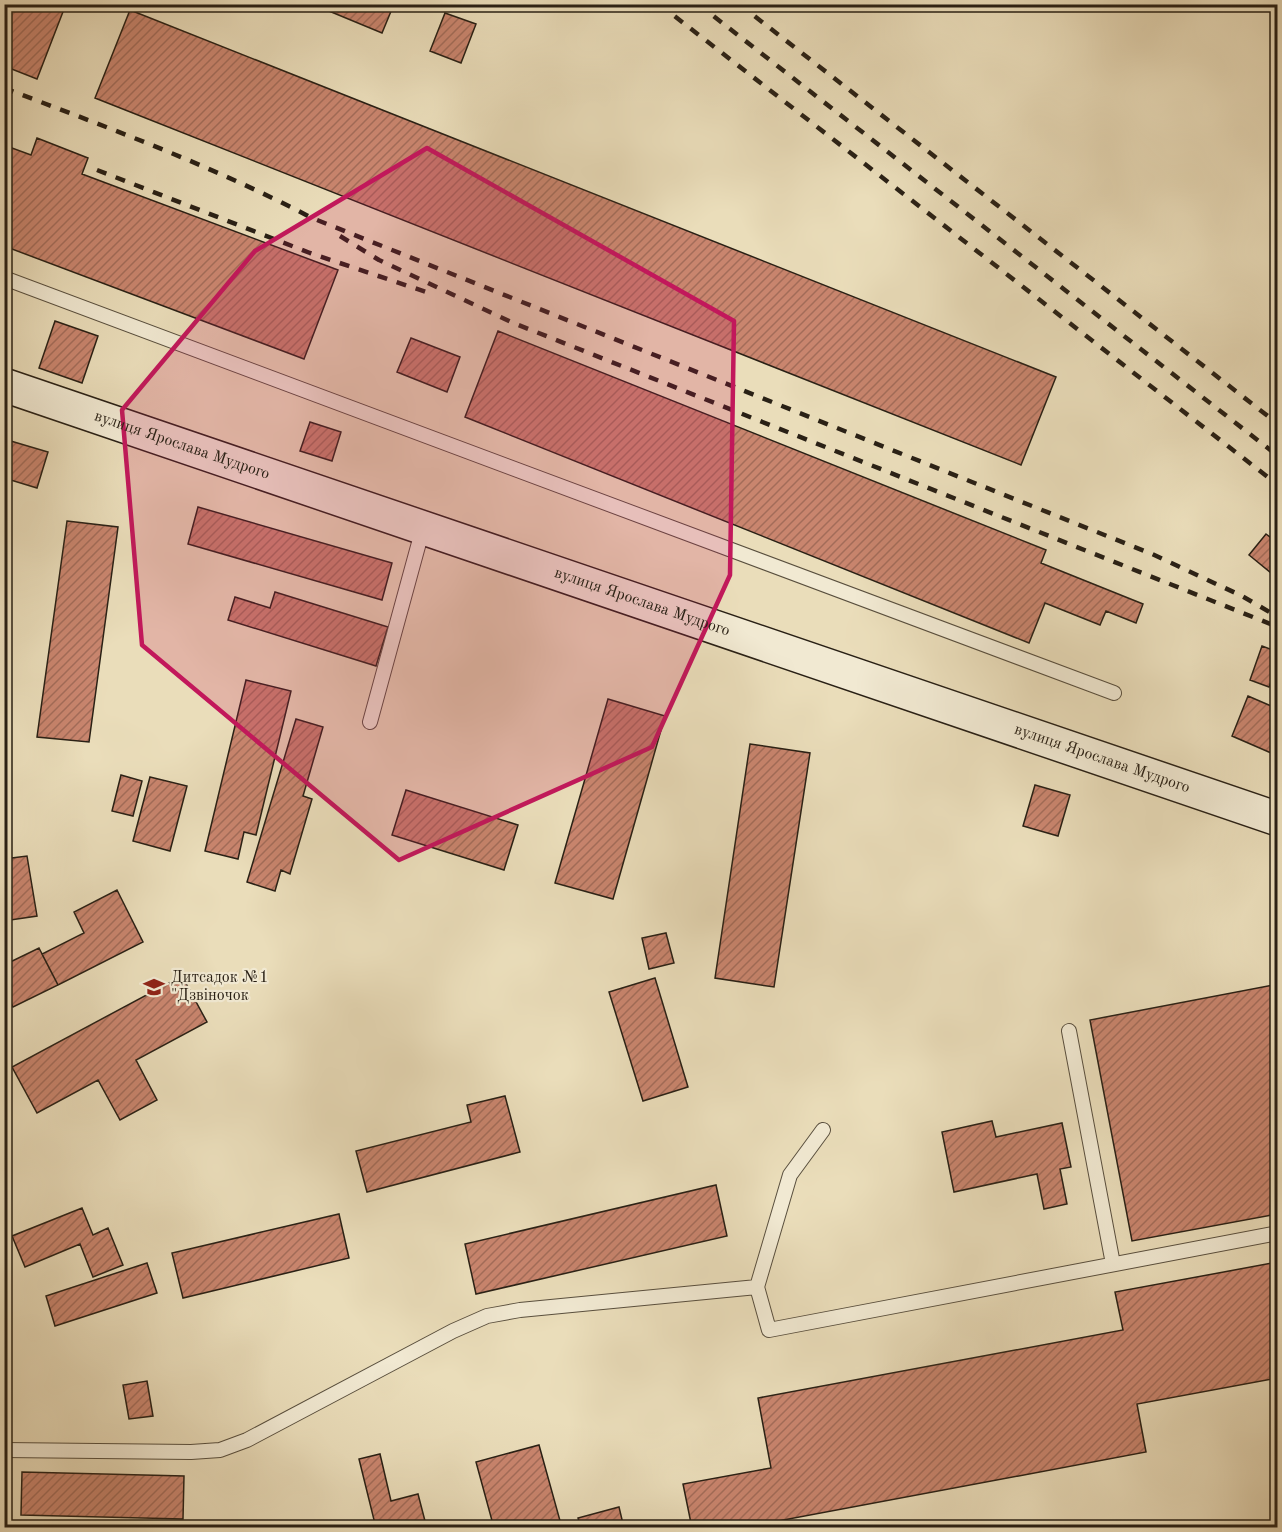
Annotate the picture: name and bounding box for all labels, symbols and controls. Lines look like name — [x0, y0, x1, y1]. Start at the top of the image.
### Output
street label: вулиця Ярослава Мудрого — [92, 408, 272, 483]
street label: вулиця Ярослава Мудрого — [552, 565, 732, 640]
street label: вулиця Ярослава Мудрого — [1012, 722, 1192, 796]
place label: Дитсадок №1 "Дзвіночок — [171, 970, 269, 1004]
school or university icon: Дитсадок №1 "Дзвіночок — [142, 975, 166, 999]

